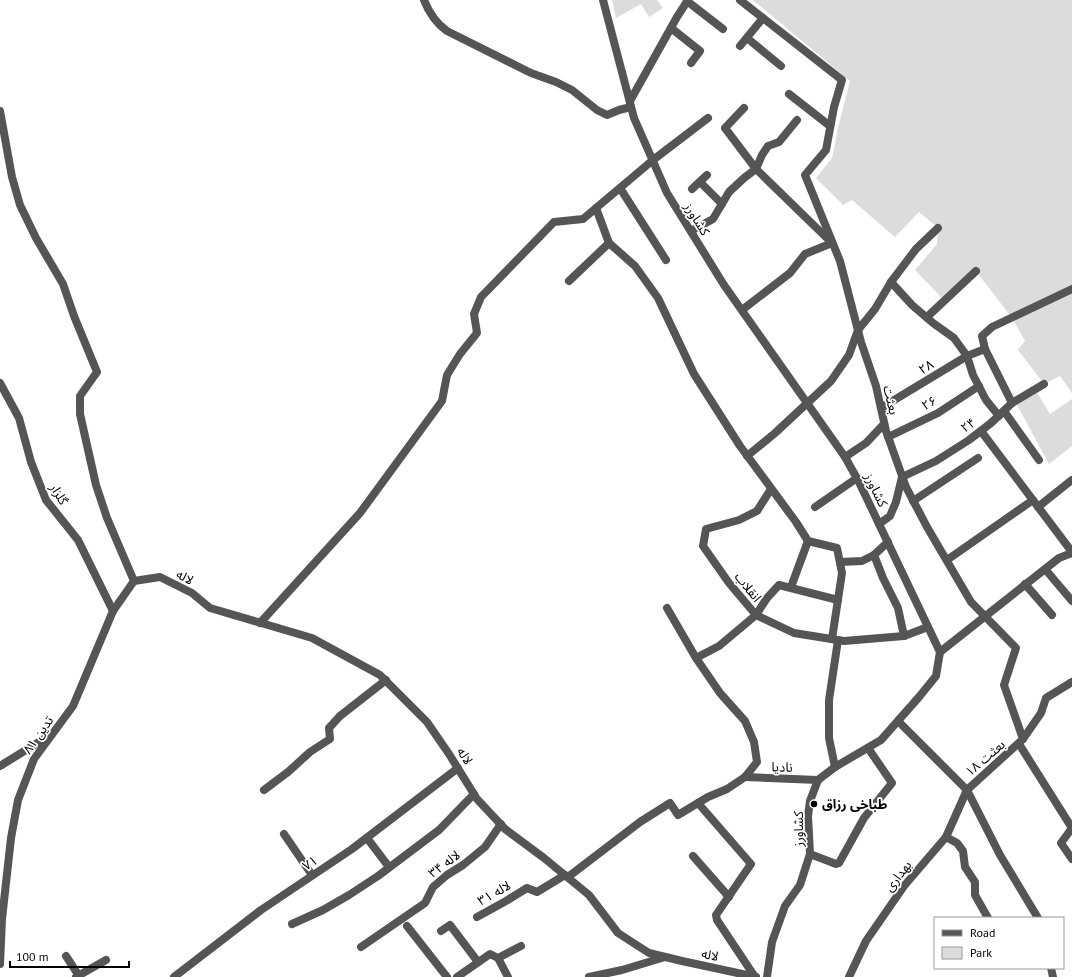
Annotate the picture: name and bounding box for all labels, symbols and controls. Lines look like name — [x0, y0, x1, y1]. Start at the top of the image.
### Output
street label: کشاورز — [680, 199, 714, 239]
street label: ۲۸ — [915, 356, 937, 378]
street label: بعثت — [879, 384, 903, 416]
street label: ۲۶ — [918, 392, 940, 414]
street label: ۲۴ — [957, 414, 979, 436]
street label: کشاورز — [860, 469, 892, 510]
street label: گلزار — [46, 479, 72, 508]
street label: لاله — [173, 565, 197, 589]
street label: انقلاب — [731, 569, 765, 605]
street label: تدین ۸۱ — [19, 713, 57, 757]
street label: بعثت ۱۸ — [961, 736, 1009, 780]
street label: لاله — [453, 744, 477, 768]
street label: نادیا — [771, 758, 793, 776]
place label: طباخی رزاق — [822, 796, 888, 813]
marker: طباخی رزاق — [809, 799, 819, 809]
street label: کشاورز — [790, 811, 807, 848]
street label: لاله ۳۴ — [425, 846, 463, 882]
street label: ۷۱ — [299, 852, 321, 874]
street label: بهداری — [881, 857, 915, 895]
street label: لاله ۳۱ — [474, 877, 514, 909]
legend — [934, 917, 1064, 969]
text: Road — [970, 925, 995, 940]
scale bar — [10, 943, 129, 969]
street label: لاله — [700, 945, 720, 965]
text: Park — [970, 945, 992, 960]
text: 100 m — [16, 949, 49, 964]

